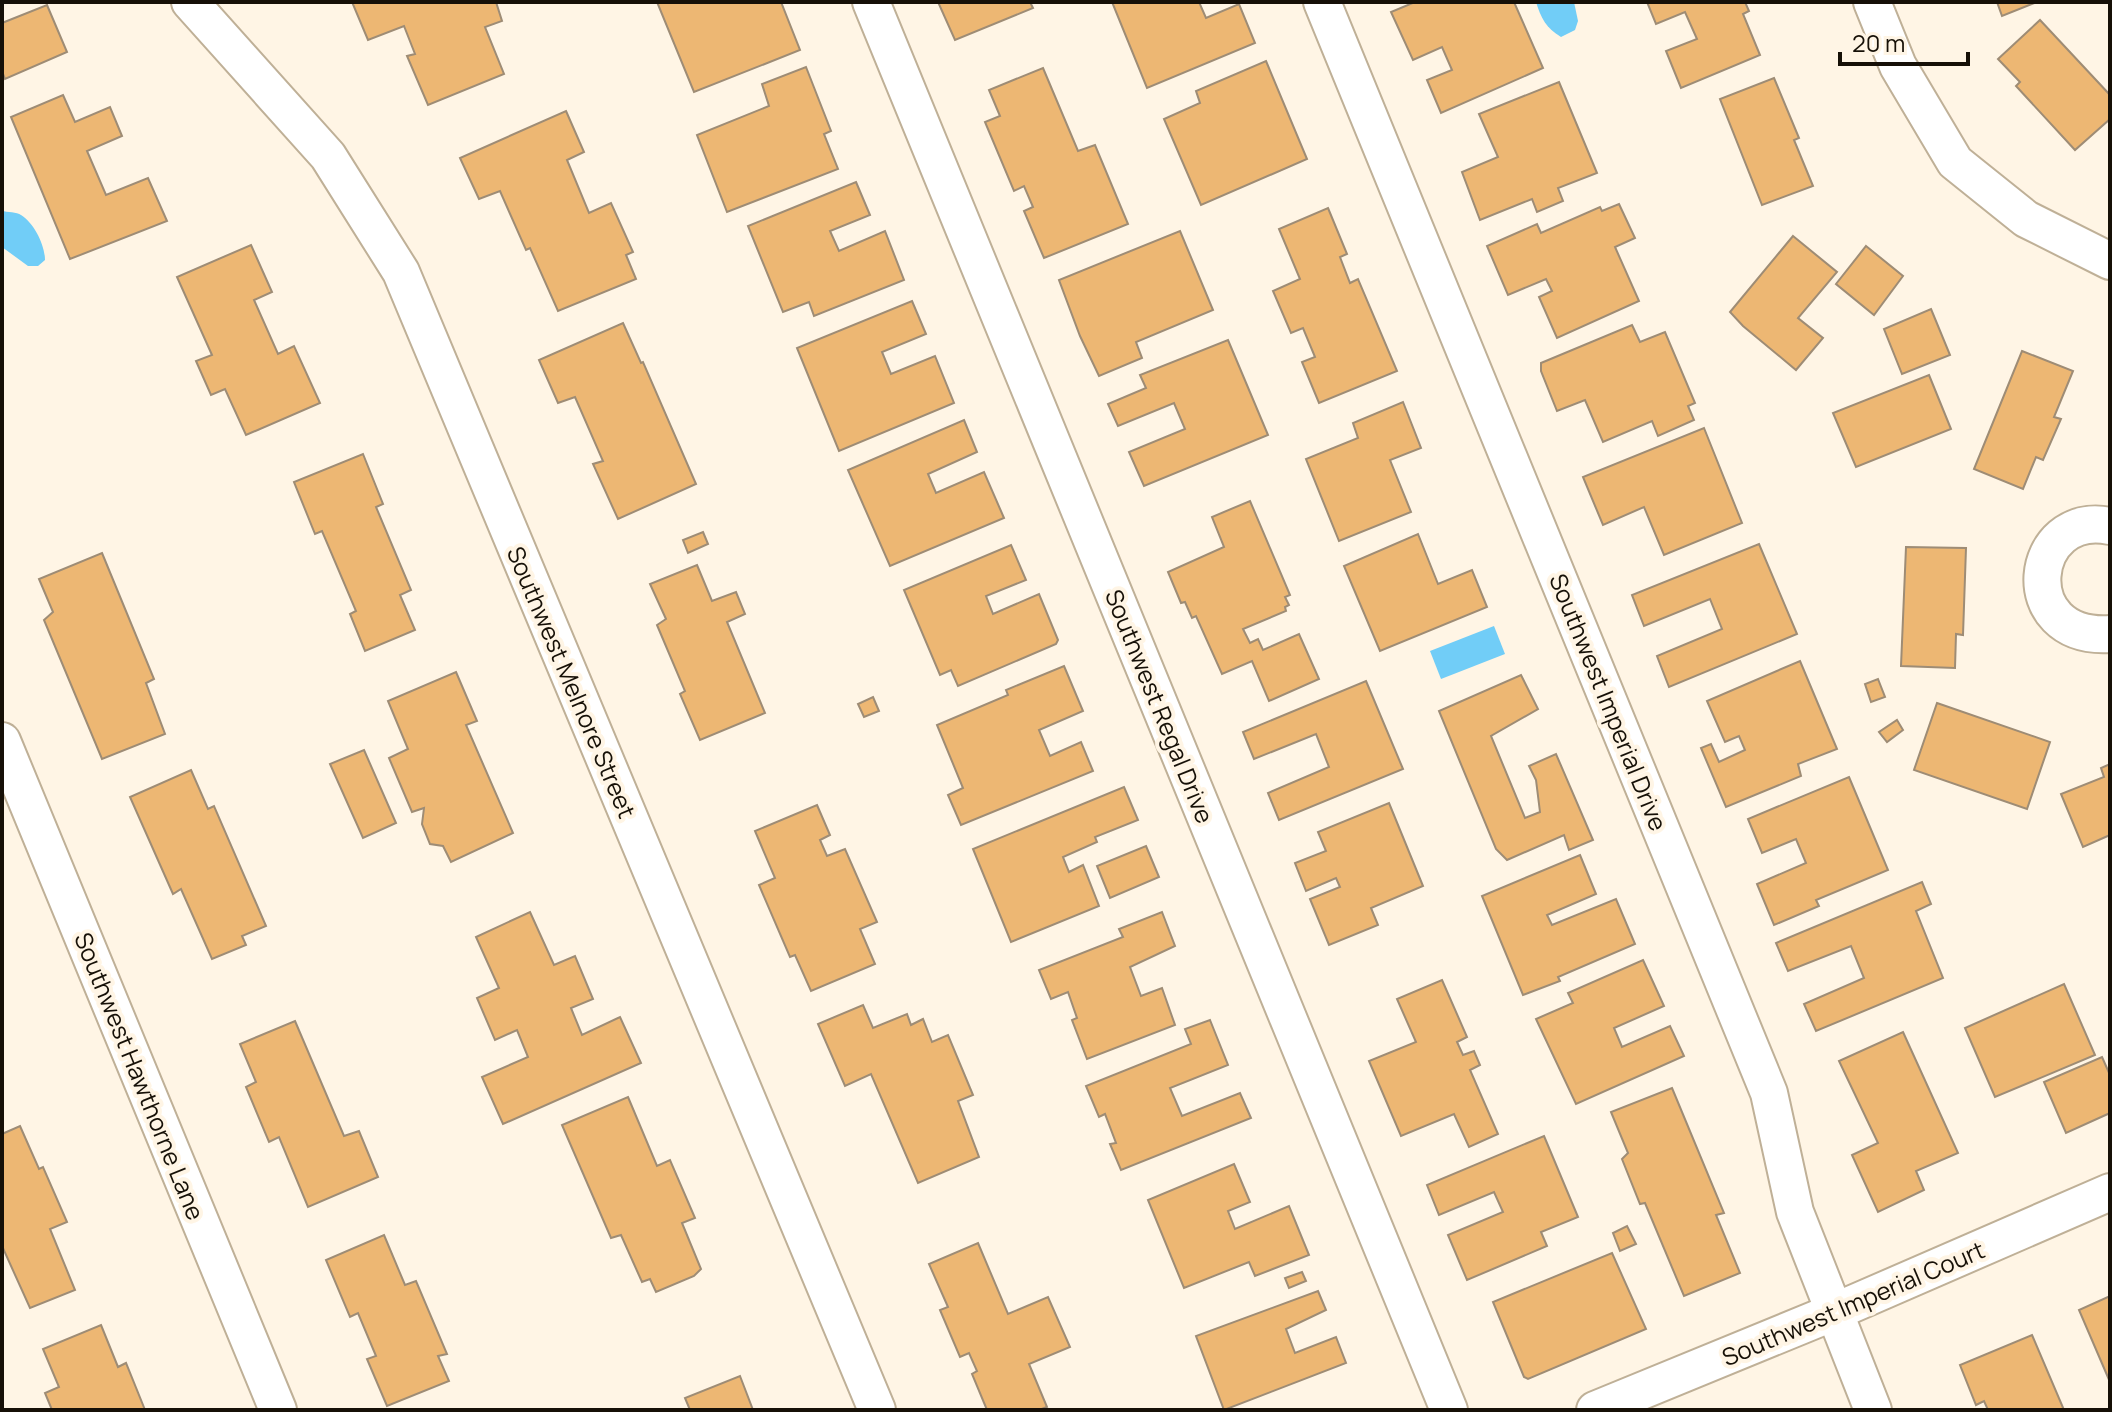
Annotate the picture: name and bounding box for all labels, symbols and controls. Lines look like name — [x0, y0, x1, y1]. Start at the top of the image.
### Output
scale bar — [1840, 16, 1968, 66]
text: 20 m — [1852, 26, 1905, 59]
street label: Southwest Melnore Street — [500, 541, 644, 823]
street label: Southwest Imperial Drive — [1542, 569, 1676, 835]
street label: Southwest Regal Drive — [1098, 584, 1222, 828]
street label: Southwest Hawthorne Lane — [67, 927, 213, 1225]
street label: Southwest Imperial Court — [1717, 1233, 1989, 1373]

